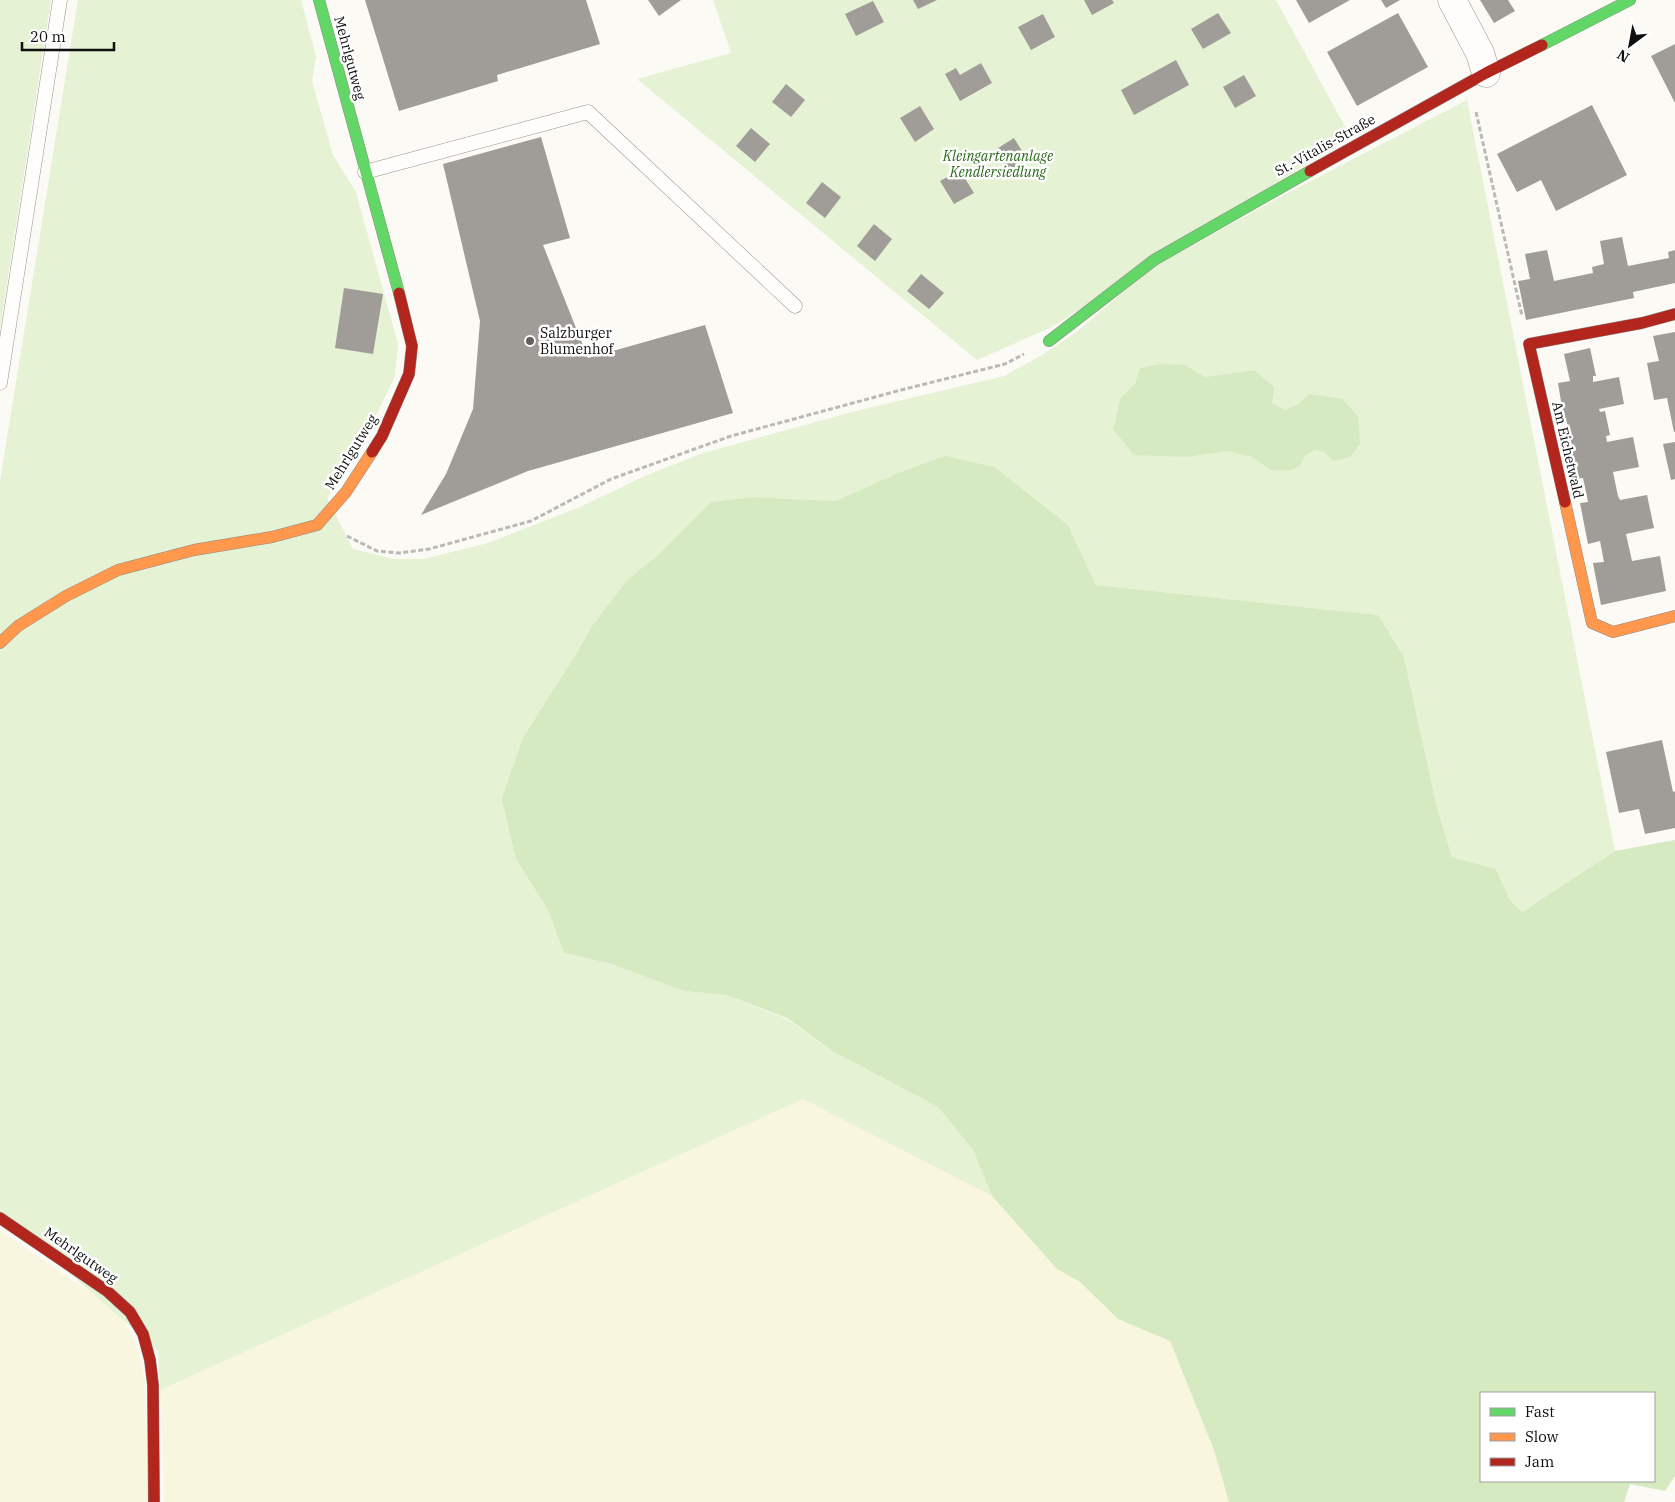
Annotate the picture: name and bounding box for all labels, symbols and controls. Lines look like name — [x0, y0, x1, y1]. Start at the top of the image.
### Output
street label: Mehrlgutweg — [330, 14, 370, 102]
scale bar — [22, 20, 115, 52]
north arrow — [1605, 20, 1655, 70]
text: 20 m — [30, 27, 66, 46]
text: N — [1614, 45, 1633, 67]
street label: St.-Vitalis-Straße — [1272, 110, 1378, 180]
park label: Kleingartenanlage Kendlersiedlung — [942, 147, 1054, 181]
place label: Salzburger Blumenhof — [540, 324, 615, 358]
marker: Salzburger Blumenhof — [524, 335, 536, 347]
street label: Am Eichetwald — [1548, 400, 1588, 501]
street label: Mehrlgutweg — [321, 410, 382, 493]
street label: Mehrlgutweg — [41, 1223, 122, 1287]
legend — [1480, 1392, 1655, 1482]
text: Fast — [1525, 1402, 1555, 1421]
text: Slow — [1525, 1427, 1559, 1446]
text: Jam — [1525, 1452, 1554, 1471]

